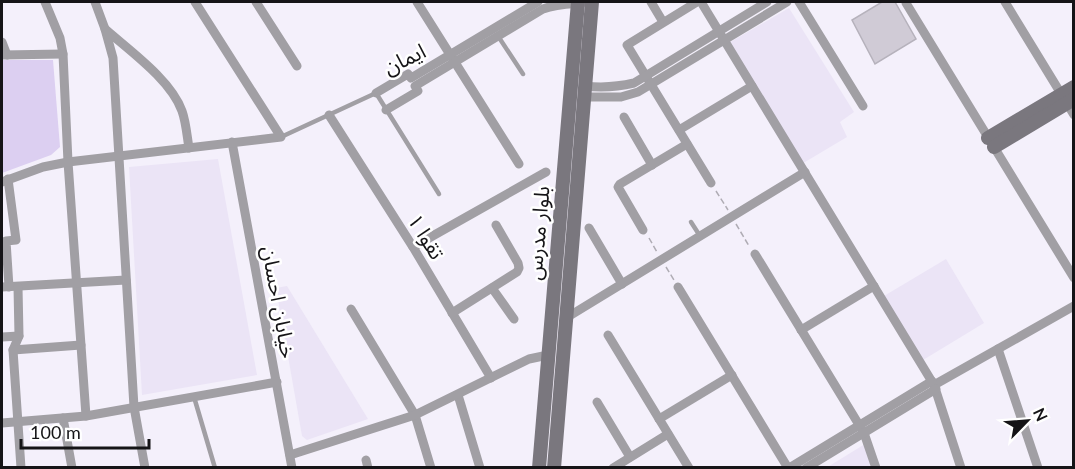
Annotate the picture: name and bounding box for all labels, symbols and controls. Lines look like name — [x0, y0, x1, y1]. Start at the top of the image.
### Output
street label: ایمان — [379, 37, 430, 80]
street label: بلوار مدرس — [520, 185, 555, 281]
street label: تقوا ۱ — [403, 209, 451, 264]
street label: خیابان احسان — [257, 244, 302, 360]
north arrow — [997, 391, 1057, 451]
text: N — [1030, 405, 1052, 424]
scale bar — [21, 412, 148, 450]
text: 100 m — [30, 421, 81, 443]

